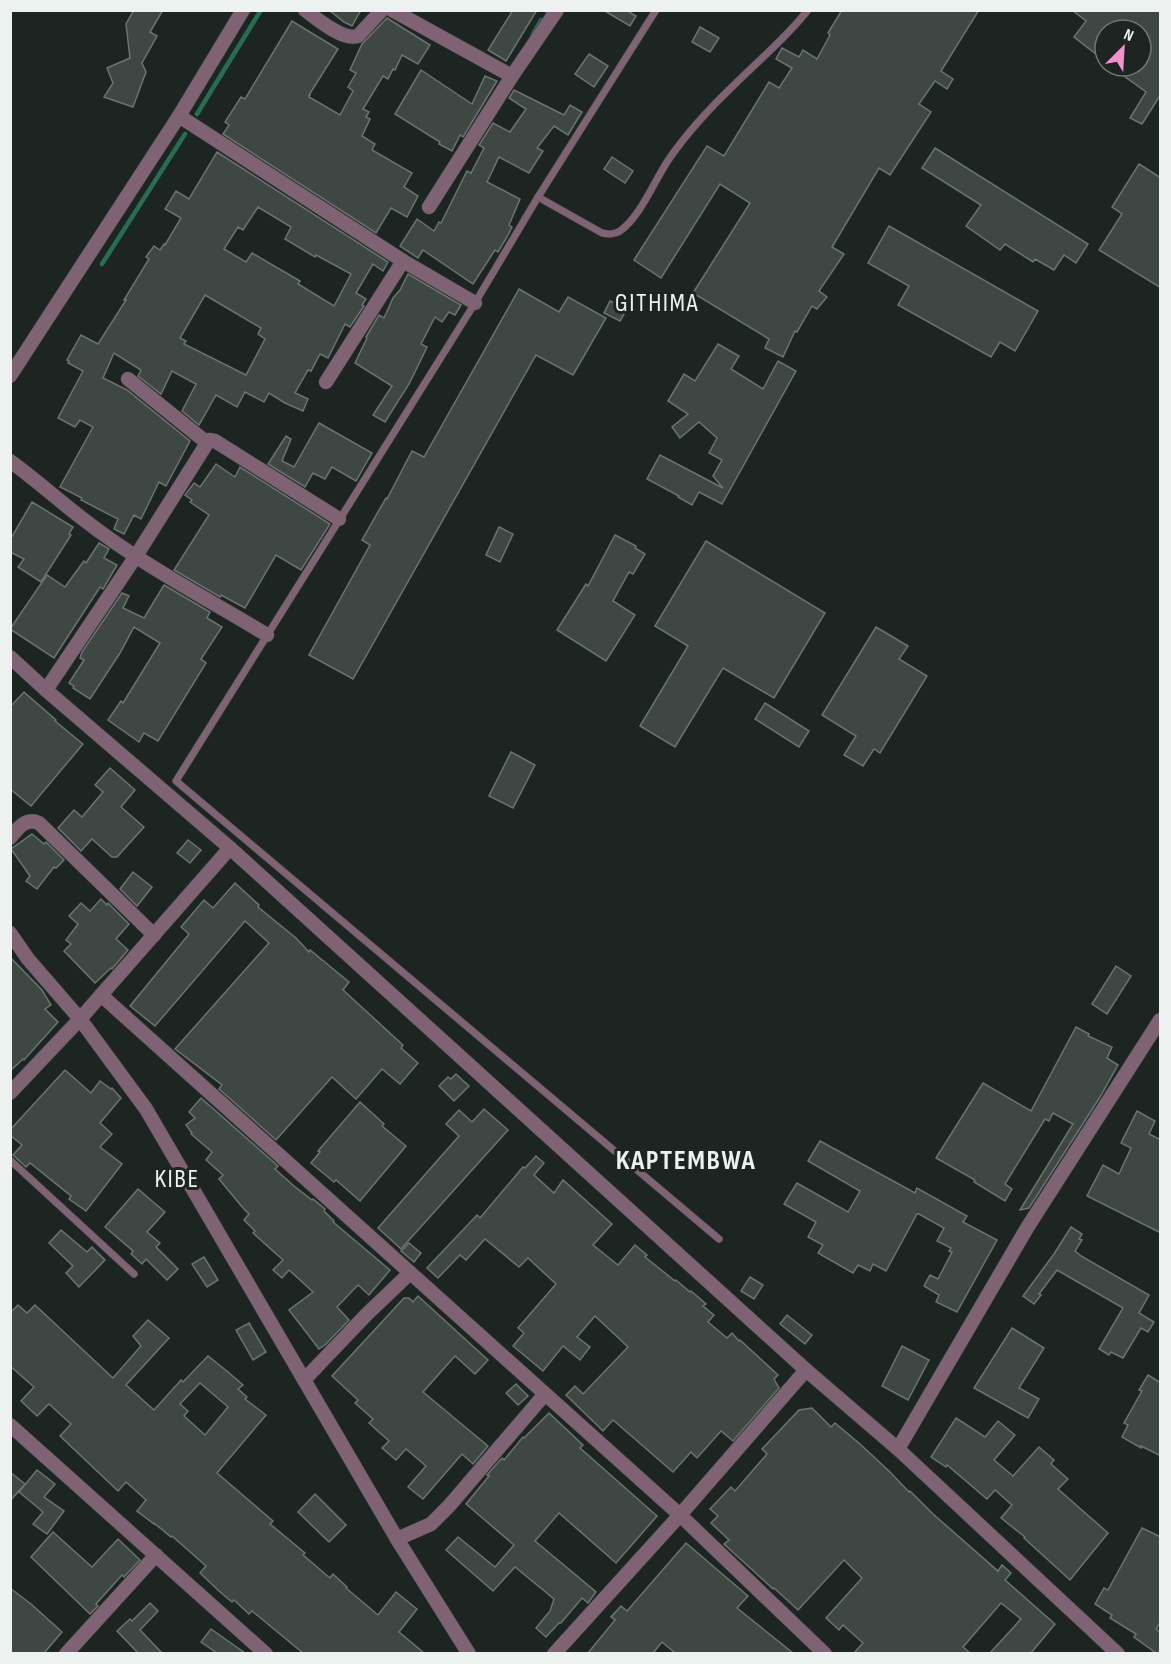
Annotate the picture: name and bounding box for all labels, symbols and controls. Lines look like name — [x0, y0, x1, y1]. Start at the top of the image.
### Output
north arrow — [1093, 18, 1153, 78]
text: N — [1121, 25, 1136, 46]
district label: GITHIMA — [615, 288, 699, 319]
district label: KAPTEMBWA — [616, 1144, 756, 1177]
district label: KIBE — [154, 1164, 200, 1195]

